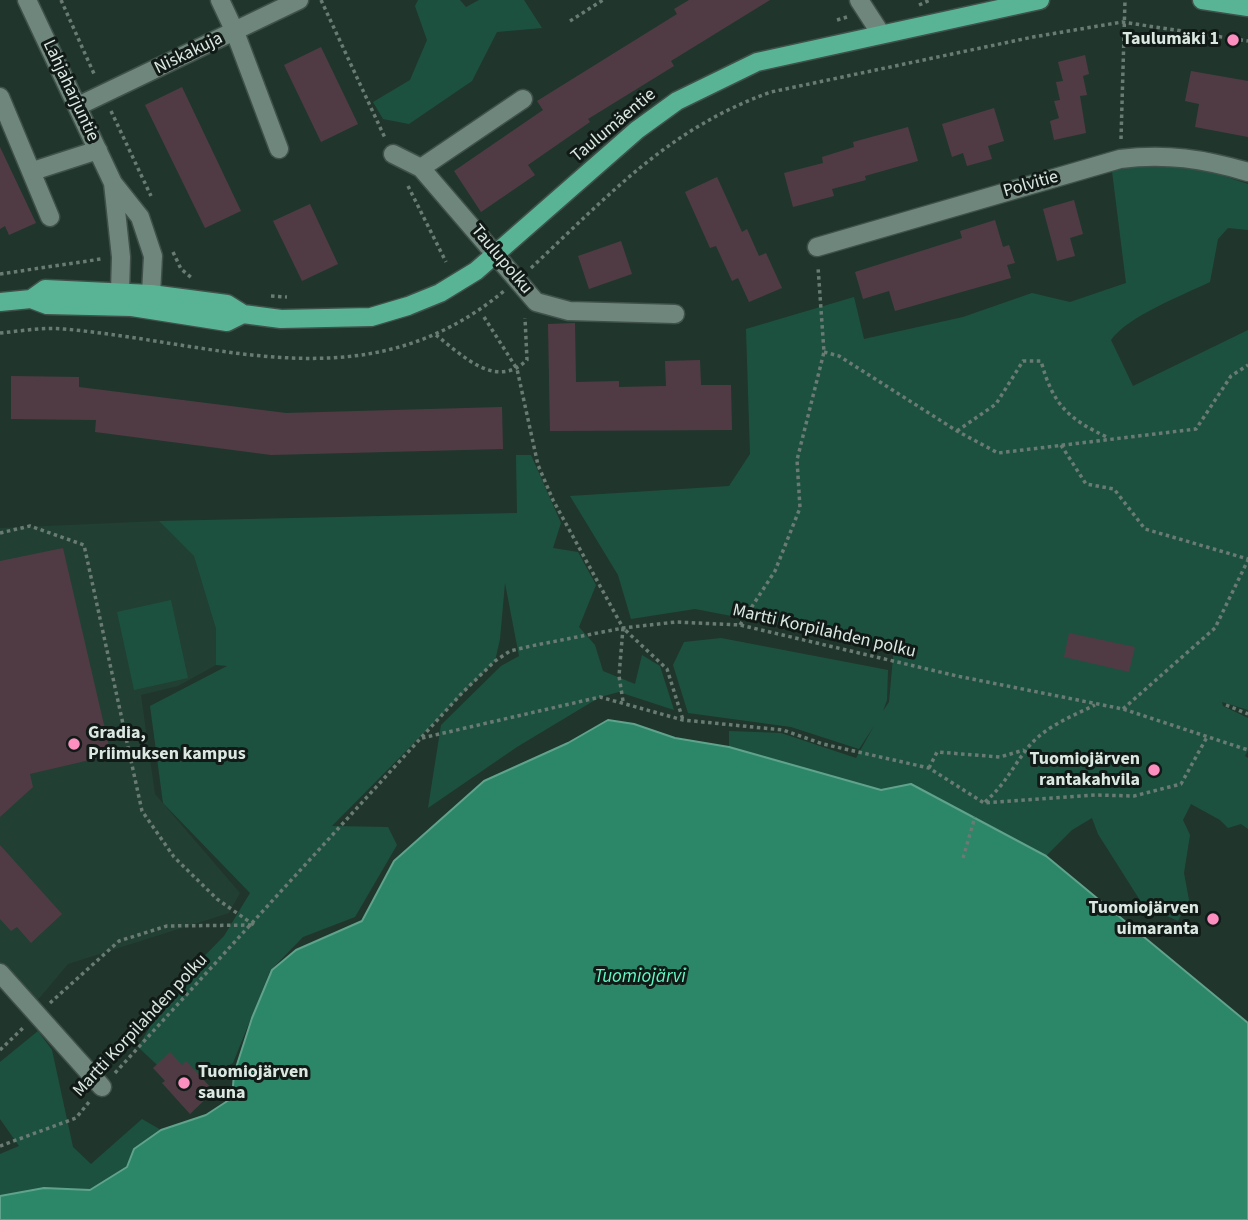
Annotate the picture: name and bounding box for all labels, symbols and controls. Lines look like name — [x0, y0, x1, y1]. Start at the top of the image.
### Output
street label: Niskakuja — [151, 28, 227, 80]
place label: Taulumäki 1 — [1122, 29, 1219, 51]
marker: Taulumäki 1 — [1225, 32, 1241, 48]
street label: Lahjaharjuntie — [37, 37, 103, 145]
street label: Taulumäentie — [567, 84, 661, 168]
street label: Polvitie — [1001, 167, 1061, 203]
street label: Taulupolku — [466, 221, 536, 299]
street label: Martti Korpilahden polku — [730, 600, 918, 664]
place label: Gradia, Priimuksen kampus — [88, 723, 246, 766]
marker: Gradia, Priimuksen kampus — [66, 736, 82, 752]
place label: Tuomiojärven rantakahvila — [1029, 749, 1140, 792]
marker: Tuomiojärven rantakahvila — [1146, 762, 1162, 778]
place label: Tuomiojärven uimaranta — [1088, 898, 1199, 940]
marker: Tuomiojärven uimaranta — [1205, 911, 1221, 927]
street label: Martti Korpilahden polku — [69, 950, 213, 1102]
water label: Tuomiojärvi — [594, 967, 686, 989]
place label: Tuomiojärven sauna — [198, 1062, 309, 1104]
marker: Tuomiojärven sauna — [176, 1075, 192, 1091]

